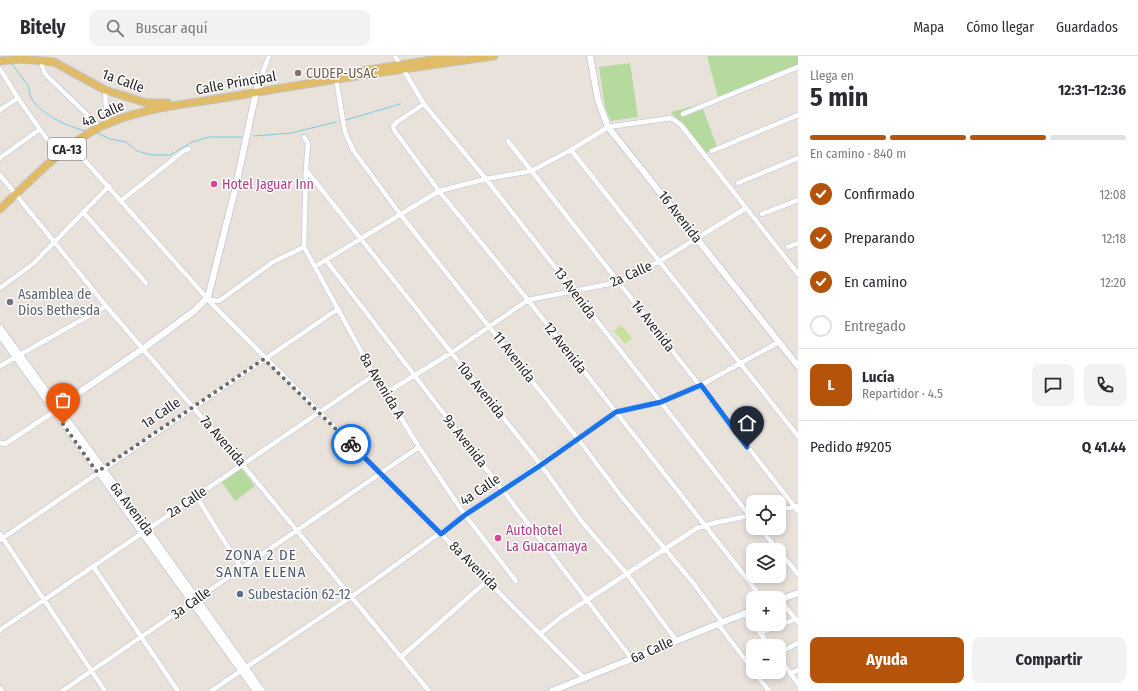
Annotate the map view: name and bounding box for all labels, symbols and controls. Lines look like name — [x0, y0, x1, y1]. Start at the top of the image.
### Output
search box — [90, 10, 370, 46]
text: Bitely — [20, 16, 66, 39]
icon: search — [104, 17, 126, 39]
text: Buscar aquí — [136, 19, 207, 37]
text: Mapa — [913, 19, 944, 36]
text: Cómo llegar — [966, 19, 1034, 36]
text: Guardados — [1056, 19, 1118, 36]
place label: CUDEP-USAC — [306, 65, 378, 82]
street label: 1a Calle — [100, 66, 146, 96]
street label: Calle Principal — [194, 68, 278, 98]
marker: CUDEP-USAC — [293, 68, 303, 78]
text: Llega en — [810, 68, 854, 83]
text: 12:31–12:36 — [1058, 81, 1126, 99]
text: 5 min — [810, 82, 868, 113]
street label: 4a Calle — [79, 97, 127, 131]
road number: CA-13 — [48, 138, 86, 160]
text: En camino · 840 m — [810, 146, 906, 161]
place label: Hotel Jaguar Inn — [222, 176, 314, 193]
marker: Hotel Jaguar Inn — [209, 179, 219, 189]
icon: check — [810, 183, 832, 205]
text: Confirmado — [844, 185, 915, 203]
text: 12:08 — [1099, 187, 1126, 202]
street label: 16 Avenida — [654, 188, 706, 247]
icon: check — [810, 227, 832, 249]
text: Preparando — [844, 229, 915, 247]
text: 12:18 — [1101, 231, 1126, 246]
street label: 2a Calle — [607, 257, 655, 291]
street label: 13 Avenida — [550, 264, 600, 322]
icon: check — [810, 271, 832, 293]
text: En camino — [844, 273, 907, 291]
text: 12:20 — [1100, 275, 1126, 290]
place label: Asamblea de Dios Bethesda — [18, 286, 100, 319]
marker: Asamblea de Dios Bethesda — [5, 297, 15, 307]
street label: 14 Avenida — [627, 297, 679, 355]
text: Entregado — [844, 317, 906, 335]
street label: 12 Avenida — [540, 319, 590, 377]
street label: 11 Avenida — [489, 328, 539, 386]
street label: 8a Avenida A — [356, 350, 409, 422]
street label: 10a Avenida — [453, 358, 509, 422]
button: chat — [1032, 364, 1074, 406]
button: phone — [1084, 364, 1126, 406]
text: Lucía — [862, 368, 894, 386]
text: L — [828, 376, 834, 394]
pin — [46, 383, 80, 424]
text: Repartidor · 4.5 — [862, 386, 943, 401]
icon: bag — [52, 389, 74, 411]
street label: 1a Calle — [138, 394, 184, 432]
pin — [730, 406, 764, 447]
street label: 9a Avenida — [439, 411, 491, 471]
street label: 7a Avenida — [197, 412, 250, 470]
icon: home — [736, 412, 758, 434]
courier — [331, 424, 371, 464]
icon: bike — [340, 433, 362, 455]
text: Pedido #9205 — [810, 438, 892, 456]
text: Q 41.44 — [1082, 438, 1126, 456]
street label: 4a Calle — [457, 470, 503, 510]
street label: 6a Avenida — [106, 479, 158, 539]
street label: 2a Calle — [164, 483, 210, 521]
map controls — [746, 495, 786, 679]
button: locate — [746, 495, 786, 535]
place label: Autohotel La Guacamaya — [506, 522, 588, 555]
marker: Autohotel La Guacamaya — [493, 533, 503, 543]
street label: 8a Avenida — [446, 538, 502, 594]
button: layers — [746, 543, 786, 583]
district label: ZONA 2 DE SANTA ELENA — [216, 546, 306, 581]
street label: 3a Calle — [168, 583, 214, 623]
place label: Subestación 62-12 — [248, 586, 350, 603]
marker: Subestación 62-12 — [235, 589, 245, 599]
button: + — [746, 591, 786, 631]
street label: 6a Calle — [628, 633, 676, 667]
button: Ayuda — [810, 637, 964, 683]
button: Compartir — [972, 637, 1126, 683]
button: − — [746, 639, 786, 679]

